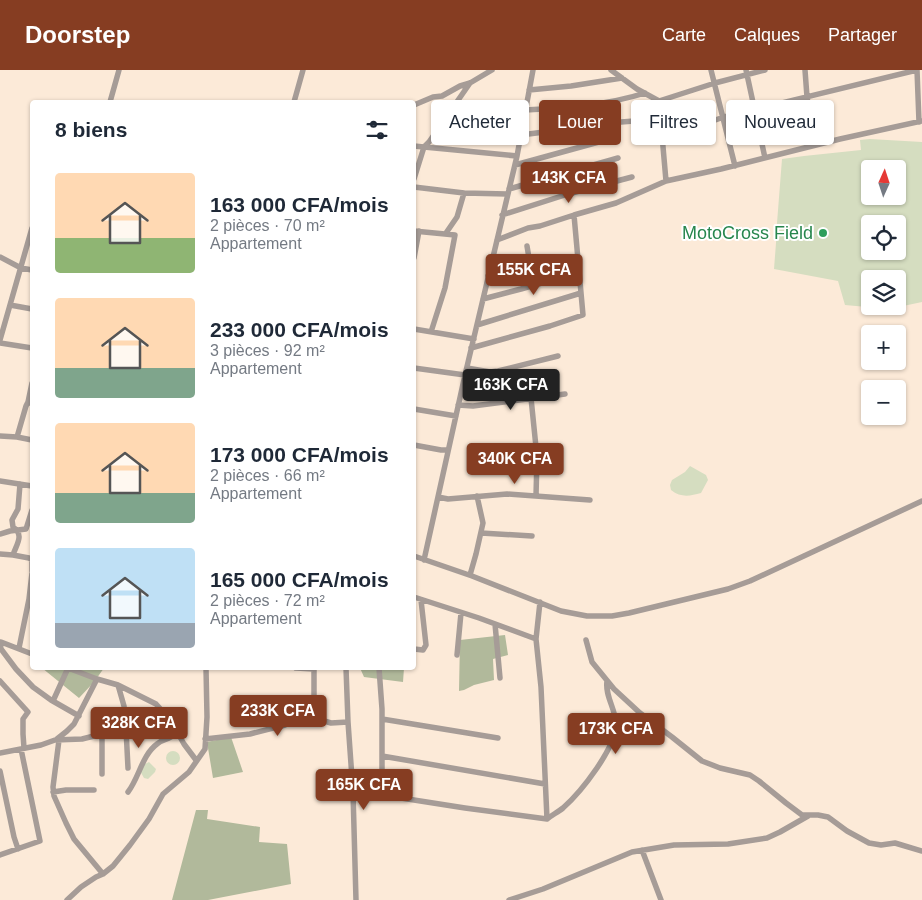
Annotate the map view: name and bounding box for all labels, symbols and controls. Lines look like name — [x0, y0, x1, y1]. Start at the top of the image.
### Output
text: Doorstep — [25, 21, 130, 48]
text: Carte — [662, 25, 706, 45]
text: Calques — [734, 25, 800, 45]
text: Partager — [828, 25, 897, 45]
chip: Acheter — [431, 100, 529, 145]
chip: Louer — [539, 100, 621, 145]
chip: Filtres — [631, 100, 716, 145]
chip: Nouveau — [726, 100, 834, 145]
icon: filters — [363, 116, 391, 144]
text: 8 biens — [55, 118, 127, 141]
north arrow — [861, 160, 906, 205]
map controls — [861, 160, 906, 425]
pin: 143K CFA — [517, 162, 621, 204]
text: 143K CFA — [532, 169, 606, 186]
icon: home — [95, 193, 155, 253]
text: 163 000 CFA/mois — [210, 193, 389, 216]
button: locate — [861, 215, 906, 260]
text: 2 pièces · 70 m² — [210, 217, 325, 234]
place label: MotoCross Field — [682, 223, 813, 243]
marker: MotoCross Field — [817, 227, 829, 239]
text: Appartement — [210, 235, 302, 252]
pin: 155K CFA — [482, 254, 586, 296]
text: 155K CFA — [497, 261, 571, 278]
button: layers — [861, 270, 906, 315]
icon: home — [95, 318, 155, 378]
text: 233 000 CFA/mois — [210, 318, 389, 341]
button: + — [861, 325, 906, 370]
text: 3 pièces · 92 m² — [210, 342, 325, 359]
text: Appartement — [210, 360, 302, 377]
pin: 163K CFA — [459, 368, 563, 411]
text: 163K CFA — [474, 376, 548, 393]
button: − — [861, 380, 906, 425]
pin: 340K CFA — [463, 442, 567, 485]
icon: home — [95, 443, 155, 503]
text: 173 000 CFA/mois — [210, 443, 389, 466]
text: 340K CFA — [478, 450, 552, 467]
text: 2 pièces · 66 m² — [210, 467, 325, 484]
text: Appartement — [210, 485, 302, 502]
icon: home — [95, 568, 155, 628]
text: 165 000 CFA/mois — [210, 568, 389, 591]
text: 2 pièces · 72 m² — [210, 592, 325, 609]
text: Appartement — [210, 610, 302, 627]
pin: 233K CFA — [226, 694, 330, 737]
text: 233K CFA — [241, 702, 315, 719]
pin: 328K CFA — [87, 706, 191, 749]
pin: 173K CFA — [564, 712, 668, 755]
text: 328K CFA — [102, 714, 176, 731]
text: 173K CFA — [579, 720, 653, 737]
pin: 165K CFA — [312, 768, 416, 811]
text: 165K CFA — [327, 776, 401, 793]

